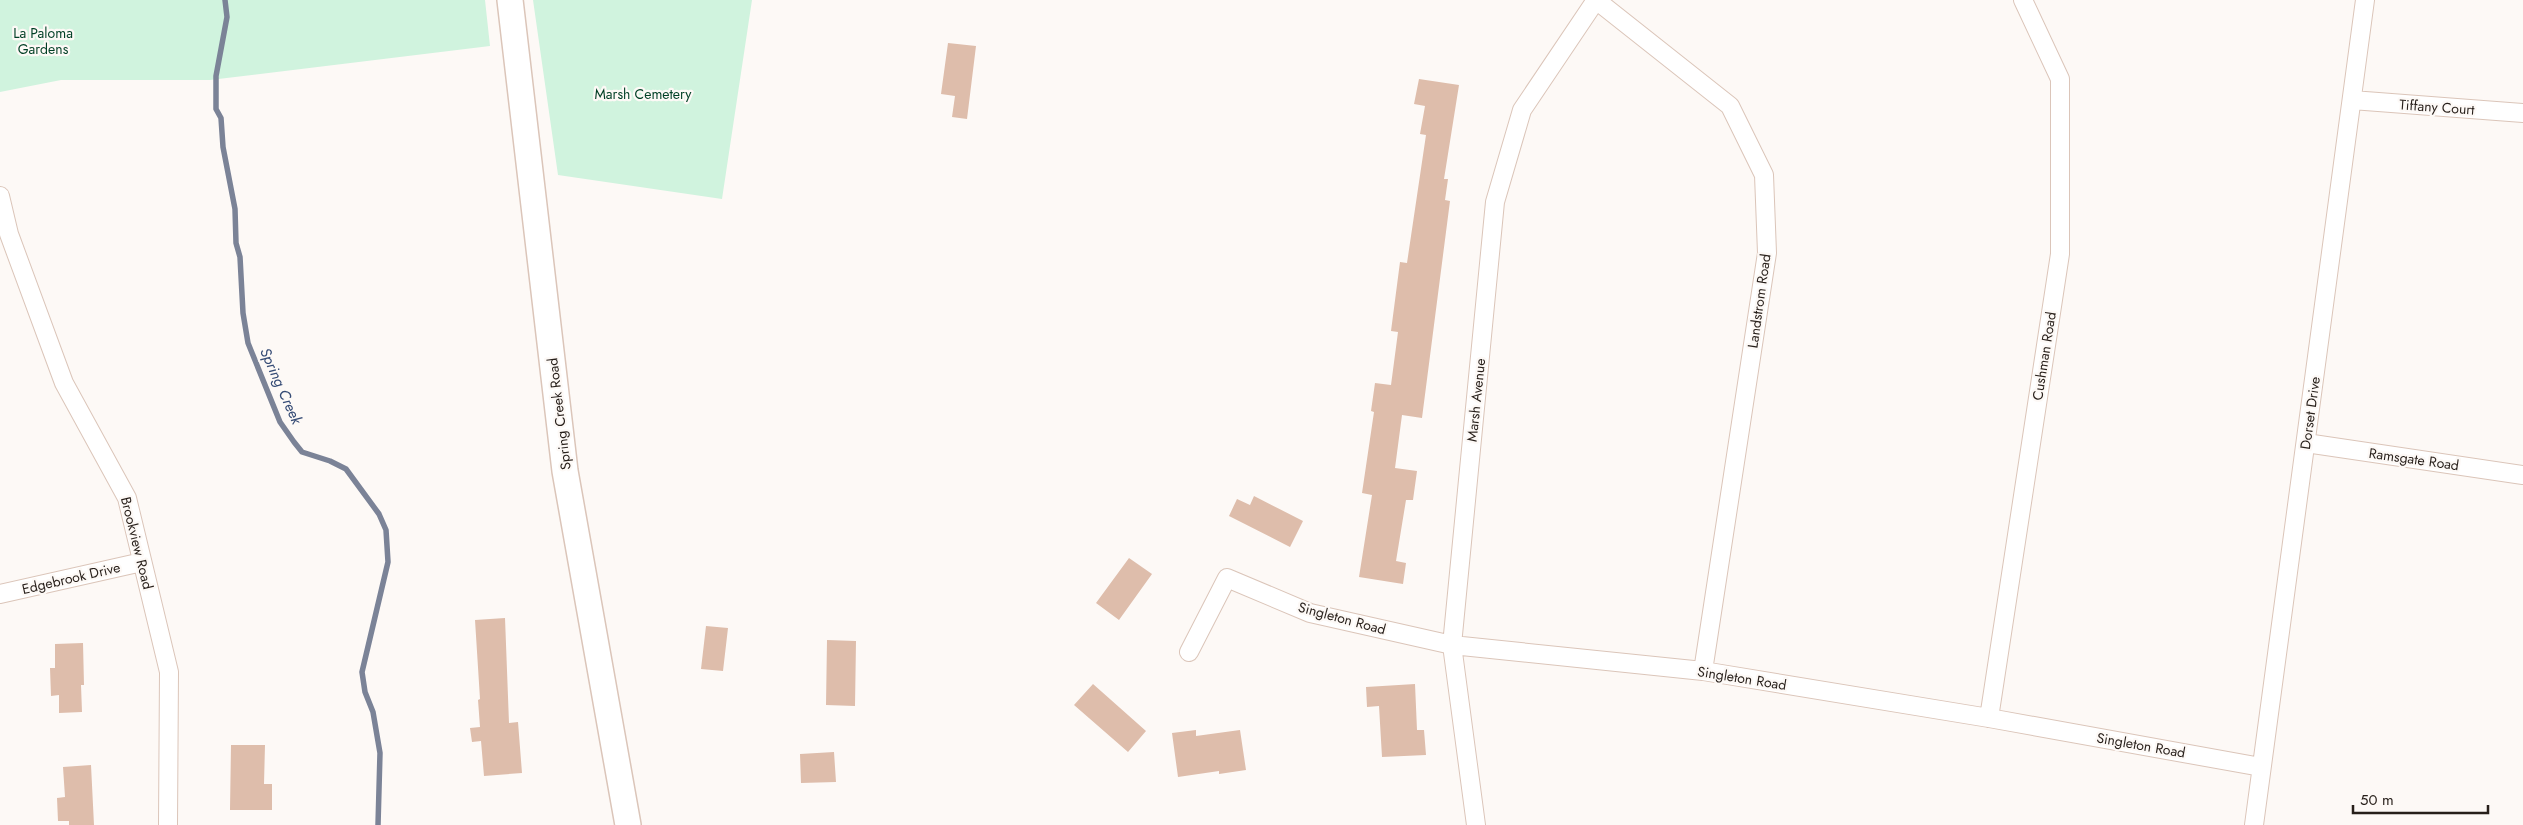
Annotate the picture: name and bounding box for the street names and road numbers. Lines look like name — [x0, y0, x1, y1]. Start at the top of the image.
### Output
street label: Tiffany Court — [2399, 94, 2476, 120]
street label: Landstrom Road — [1742, 253, 1776, 349]
street label: Cushman Road — [2027, 310, 2061, 402]
street label: Spring Creek Road — [542, 357, 576, 471]
street label: Marsh Avenue — [1462, 357, 1490, 443]
street label: Dorset Drive — [2295, 375, 2325, 451]
street label: Ramsgate Road — [2368, 443, 2460, 475]
street label: Brookview Road — [116, 495, 158, 591]
street label: Edgebrook Drive — [20, 557, 122, 599]
street label: Singleton Road — [1296, 597, 1388, 639]
street label: Singleton Road — [1696, 661, 1788, 695]
street label: Singleton Road — [2095, 727, 2187, 763]

